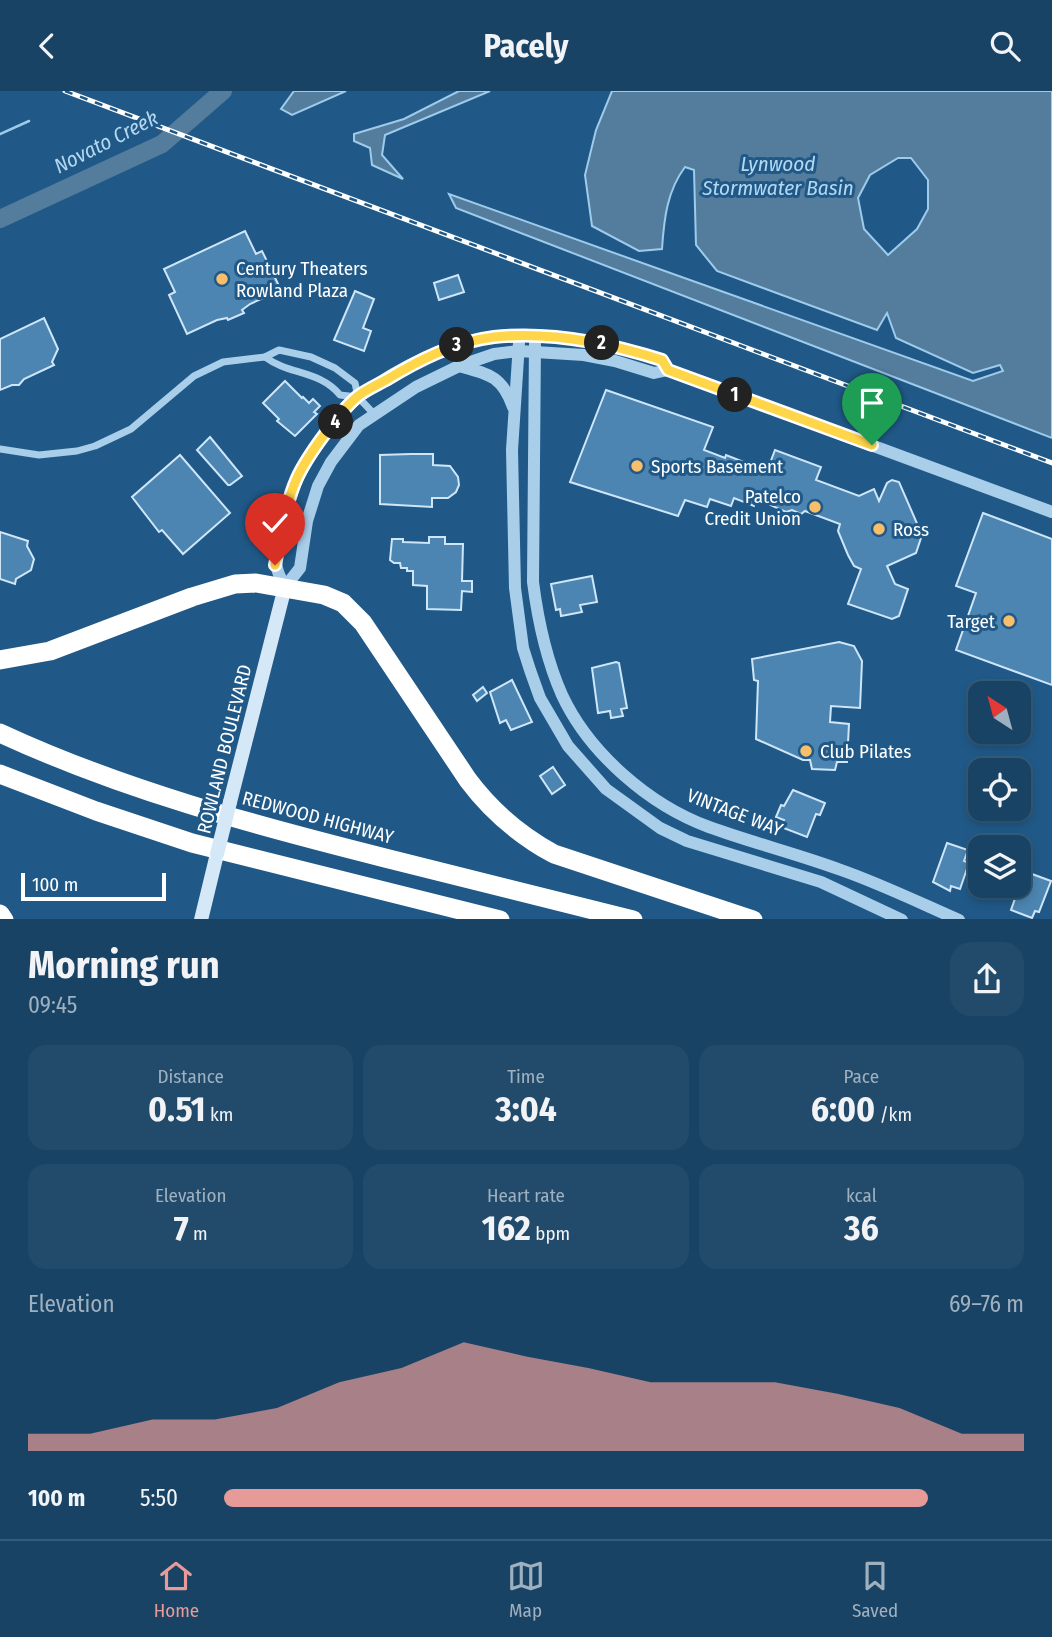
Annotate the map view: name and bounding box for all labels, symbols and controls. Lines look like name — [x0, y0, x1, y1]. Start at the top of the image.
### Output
icon: back — [28, 27, 66, 65]
text: Pacely — [484, 27, 569, 65]
icon: search — [986, 27, 1024, 65]
water label: Novato Creek — [50, 105, 162, 179]
water label: Lynwood Stormwater Basin — [701, 151, 854, 201]
place label: Century Theaters Rowland Plaza — [236, 257, 368, 302]
marker: Century Theaters Rowland Plaza — [214, 271, 230, 287]
pin: 2 — [584, 325, 620, 361]
pin: 3 — [440, 327, 475, 363]
text: 2 — [597, 331, 606, 354]
text: 3 — [452, 333, 461, 356]
pin — [842, 373, 902, 445]
pin: 1 — [718, 377, 752, 413]
text: 1 — [730, 383, 739, 406]
icon: arrive — [853, 384, 891, 422]
pin: 4 — [318, 405, 354, 439]
text: 4 — [331, 410, 340, 433]
place label: Sports Basement — [651, 455, 784, 478]
marker: Sports Basement — [629, 458, 645, 474]
place label: Patelco Credit Union — [705, 485, 801, 530]
pin — [245, 493, 305, 565]
marker: Patelco Credit Union — [807, 499, 823, 515]
icon: check — [256, 504, 294, 542]
place label: Ross — [893, 518, 929, 541]
marker: Ross — [871, 521, 887, 537]
place label: Target — [947, 610, 996, 633]
marker: Target — [1001, 613, 1017, 629]
street label: ROWLAND BOULEVARD — [192, 662, 257, 836]
north arrow — [968, 681, 1031, 744]
map controls — [968, 681, 1031, 898]
place label: Club Pilates — [820, 740, 911, 763]
marker: Club Pilates — [798, 743, 814, 759]
button: locate — [968, 758, 1031, 821]
street label: VINTAGE WAY — [684, 784, 787, 841]
street label: REDWOOD HIGHWAY — [240, 786, 396, 849]
button: layers — [968, 835, 1031, 898]
scale bar — [21, 871, 166, 902]
text: 100 m — [32, 873, 78, 896]
text: Morning run — [28, 942, 220, 988]
button: share — [950, 942, 1024, 1016]
text: 09:45 — [28, 991, 77, 1019]
text: Distance — [157, 1065, 224, 1088]
text: Time — [507, 1065, 545, 1088]
text: Pace — [844, 1065, 879, 1088]
text: 0.51 — [148, 1088, 205, 1130]
text: 3:04 — [495, 1088, 557, 1130]
text: 6:00 — [811, 1088, 875, 1130]
text: km — [205, 1103, 233, 1126]
text: /km — [875, 1103, 912, 1126]
text: Elevation — [155, 1184, 226, 1207]
text: Heart rate — [487, 1184, 565, 1207]
text: kcal — [846, 1184, 877, 1207]
text: 7 — [174, 1207, 189, 1249]
text: 162 — [482, 1207, 531, 1249]
text: 36 — [844, 1207, 879, 1249]
text: m — [189, 1222, 208, 1245]
text: bpm — [531, 1222, 570, 1245]
text: Elevation — [28, 1290, 115, 1318]
text: 69–76 m — [949, 1290, 1024, 1318]
text: 100 m — [28, 1484, 85, 1512]
text: 5:50 — [140, 1484, 178, 1512]
tab: Home — [154, 1557, 199, 1622]
tab: Map — [507, 1557, 545, 1622]
tab: Saved — [852, 1557, 898, 1622]

